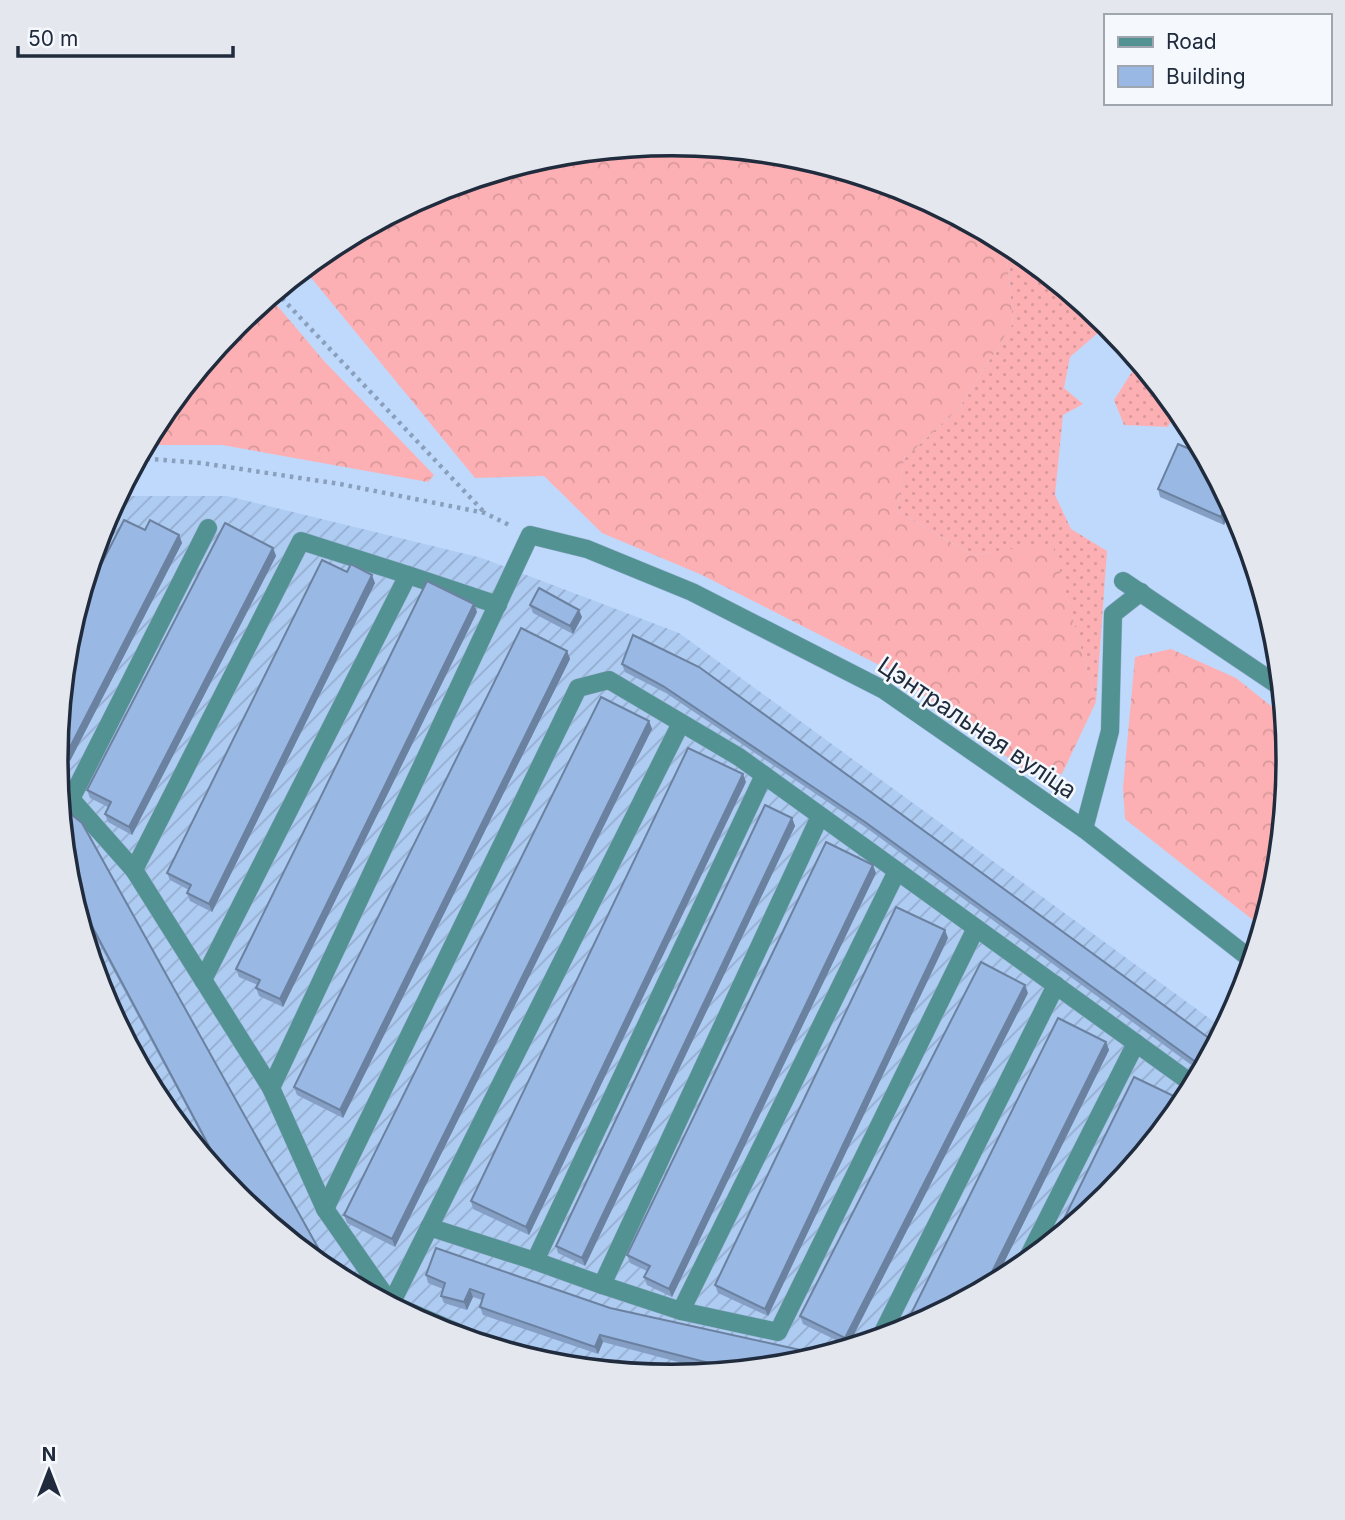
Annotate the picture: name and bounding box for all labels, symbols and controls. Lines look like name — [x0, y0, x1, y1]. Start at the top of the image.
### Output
scale bar — [18, 14, 233, 58]
legend — [1104, 14, 1331, 105]
text: 50 m — [28, 26, 78, 51]
text: Road — [1166, 29, 1217, 54]
text: Building — [1166, 64, 1246, 89]
street label: Цэнтральная вуліца — [872, 650, 1082, 805]
north arrow — [14, 1436, 84, 1506]
text: N — [42, 1443, 56, 1466]

